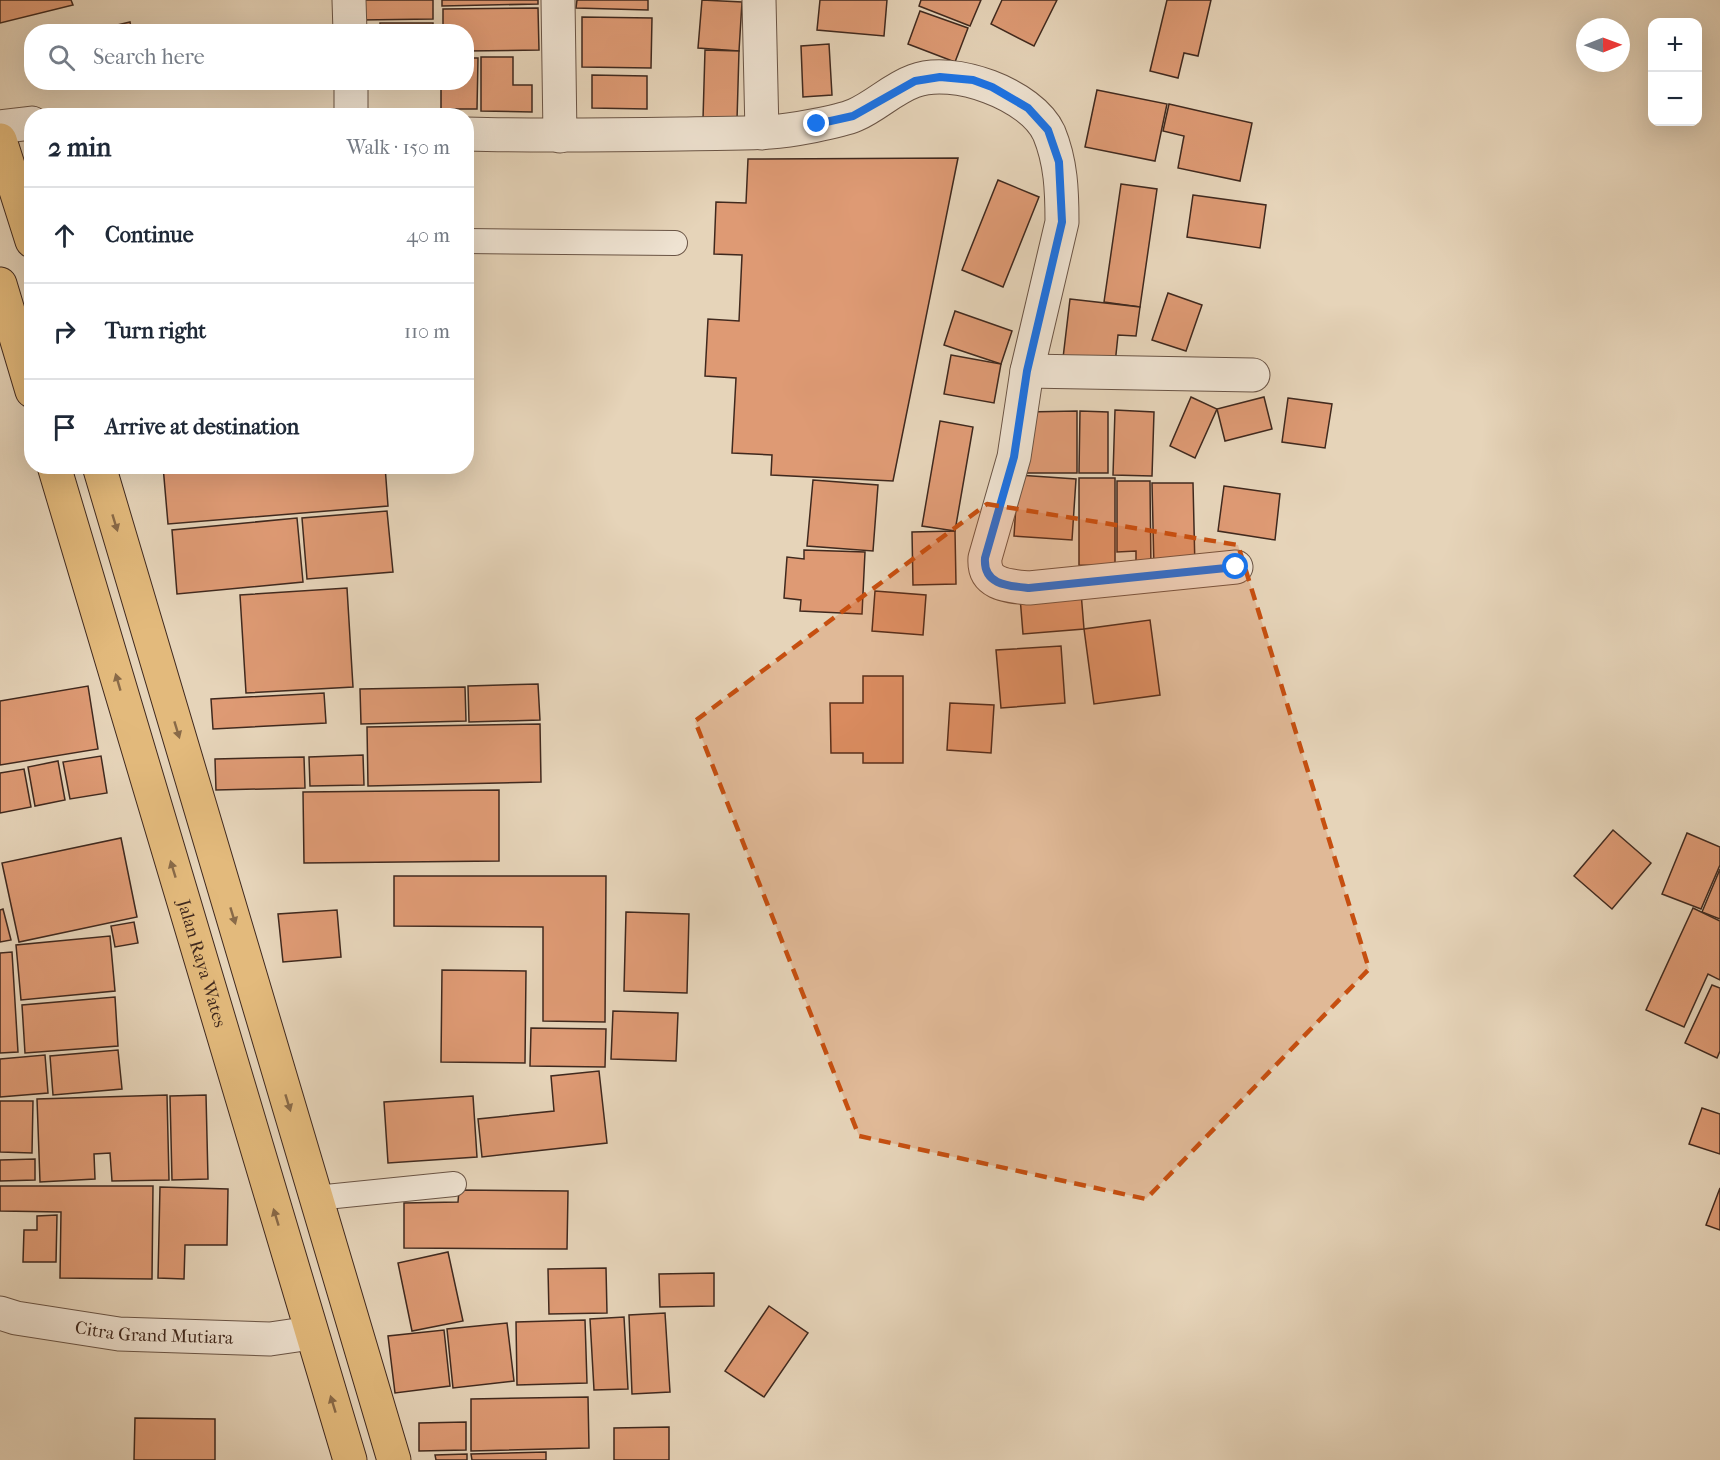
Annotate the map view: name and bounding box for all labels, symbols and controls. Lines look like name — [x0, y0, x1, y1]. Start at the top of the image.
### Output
north arrow — [1576, 18, 1630, 72]
map controls — [1648, 18, 1702, 126]
button: + — [1648, 18, 1702, 72]
search box — [24, 24, 474, 90]
icon: search — [45, 41, 78, 74]
text: Search here — [93, 44, 205, 70]
button: − — [1648, 72, 1702, 126]
route end — [803, 110, 829, 136]
text: 2 min — [48, 132, 111, 163]
text: Walk · 150 m — [346, 136, 450, 159]
icon: ahead — [48, 219, 81, 252]
text: Continue — [105, 222, 194, 248]
text: 40 m — [406, 224, 450, 247]
icon: right — [48, 315, 81, 348]
text: Turn right — [105, 318, 206, 344]
text: 110 m — [404, 320, 450, 343]
icon: arrive — [48, 411, 81, 444]
text: Arrive at destination — [105, 414, 299, 440]
one-way arrow — [111, 514, 120, 532]
route start — [1222, 553, 1248, 579]
one-way arrow — [113, 673, 122, 691]
one-way arrow — [173, 721, 182, 739]
one-way arrow — [168, 860, 177, 878]
street label: Jalan Raya Wates — [173, 895, 231, 1030]
one-way arrow — [229, 908, 238, 926]
one-way arrow — [284, 1094, 293, 1112]
one-way arrow — [271, 1208, 280, 1226]
street label: Citra Grand Mutiara — [74, 1317, 234, 1348]
one-way arrow — [328, 1395, 337, 1413]

